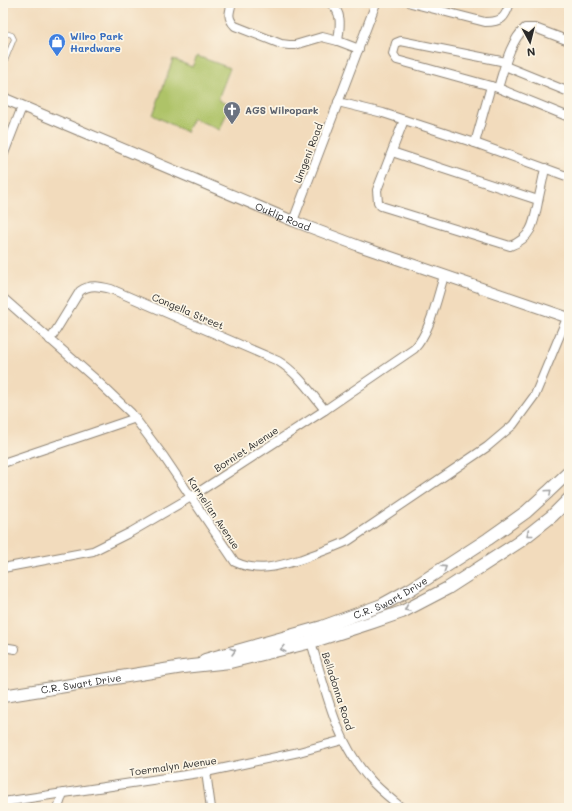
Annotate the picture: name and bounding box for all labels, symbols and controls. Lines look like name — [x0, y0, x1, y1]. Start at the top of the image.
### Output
north arrow — [510, 22, 550, 62]
place label: Wilro Park Hardware — [70, 29, 123, 55]
shop icon: Wilro Park Hardware — [47, 32, 67, 57]
text: N — [526, 44, 536, 60]
church icon: AGS Wilropark — [222, 100, 242, 125]
place label: AGS Wilropark — [245, 103, 318, 117]
street label: Umgeni Road — [290, 121, 326, 185]
street label: Ouklip Road — [253, 199, 313, 234]
street label: Congella Street — [150, 290, 226, 332]
street label: Borniet Avenue — [211, 423, 281, 475]
street label: Karnelian Avenue — [185, 474, 243, 552]
one-way arrow — [544, 489, 552, 497]
one-way arrow — [526, 529, 533, 536]
one-way arrow — [439, 566, 446, 573]
street label: C.R. Swart Drive — [351, 573, 430, 622]
one-way arrow — [403, 604, 411, 612]
one-way arrow — [280, 645, 286, 653]
one-way arrow — [229, 647, 236, 656]
street label: Belladonna Road — [319, 650, 357, 732]
street label: C.R. Swart Drive — [40, 670, 122, 697]
street label: Toermalyn Avenue — [128, 753, 218, 779]

